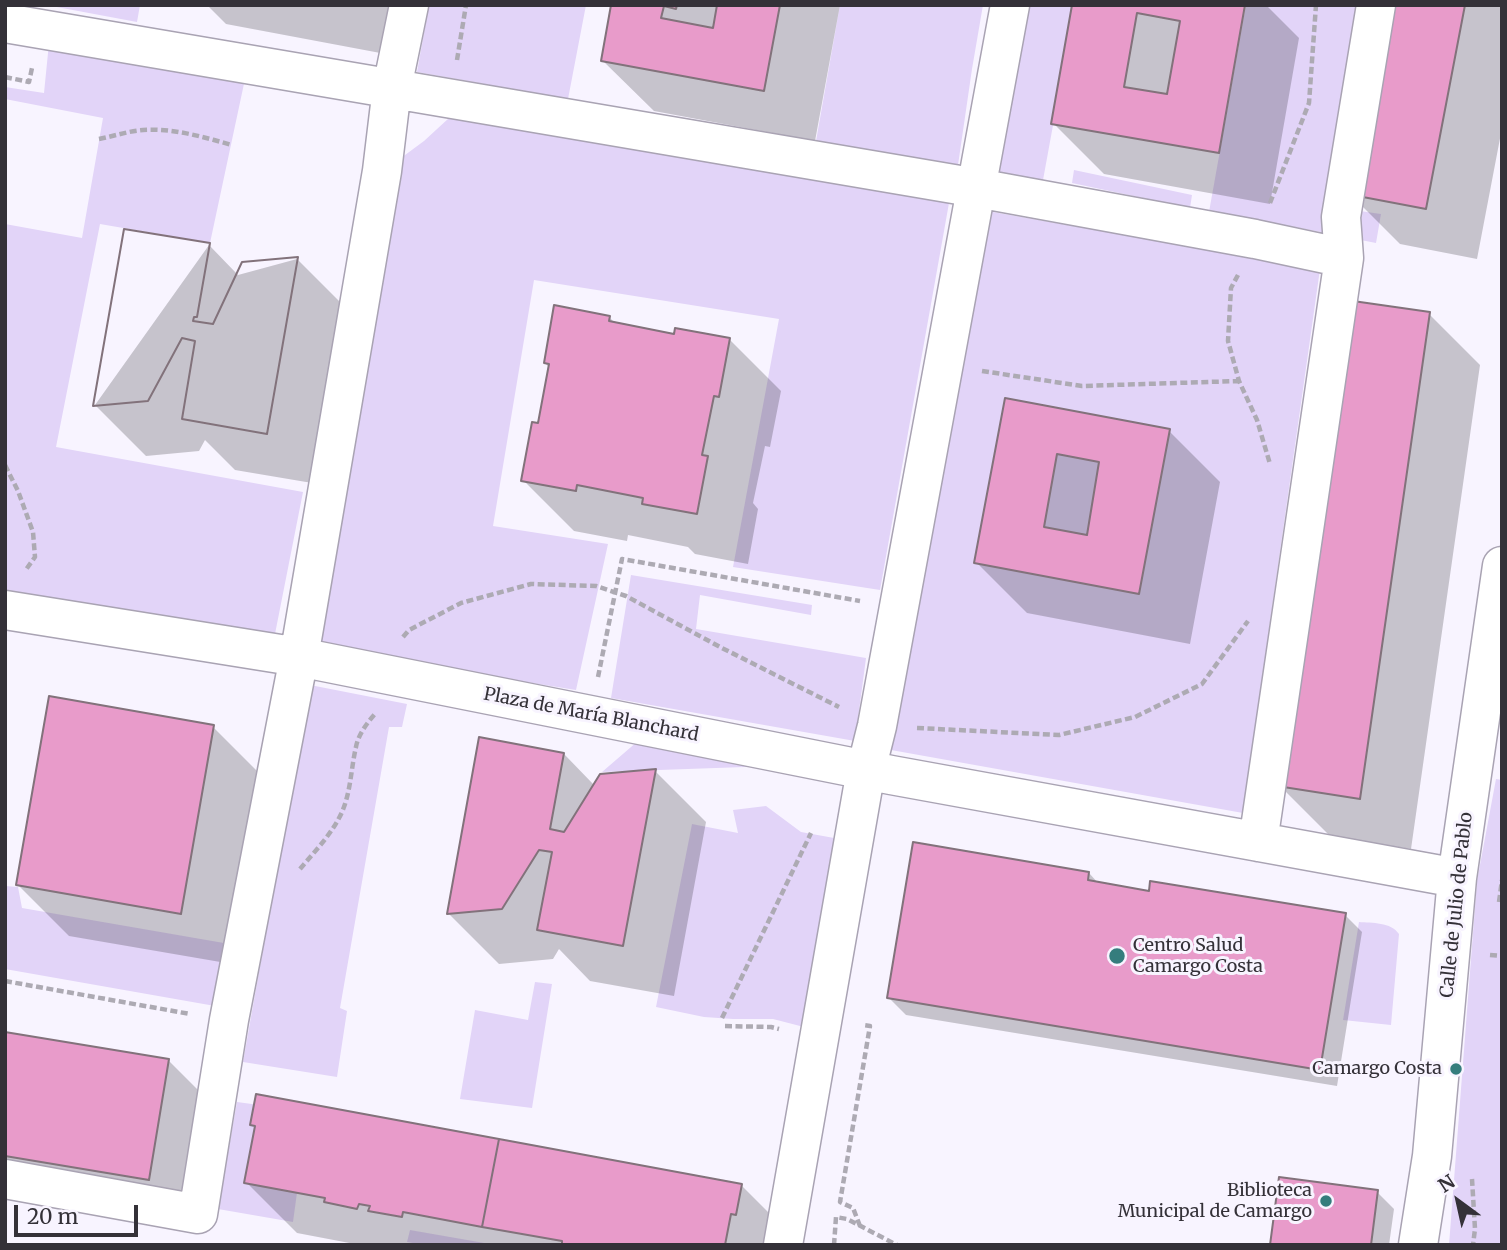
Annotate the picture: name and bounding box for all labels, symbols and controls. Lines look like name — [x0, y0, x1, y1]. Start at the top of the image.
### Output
street label: Plaza de María Blanchard — [482, 684, 700, 746]
street label: Calle de Julio de Pablo — [1437, 811, 1477, 999]
place label: Centro Salud Camargo Costa — [1133, 935, 1263, 978]
marker: Centro Salud Camargo Costa — [1107, 946, 1127, 966]
place label: Camargo Costa — [1312, 1058, 1442, 1080]
marker: Camargo Costa — [1448, 1061, 1464, 1077]
north arrow — [1423, 1166, 1493, 1236]
text: N — [1434, 1169, 1459, 1198]
place label: Biblioteca Municipal de Camargo — [1118, 1180, 1312, 1222]
scale bar — [18, 1190, 142, 1234]
marker: Biblioteca Municipal de Camargo — [1318, 1193, 1334, 1209]
text: 20 m — [27, 1203, 78, 1230]

